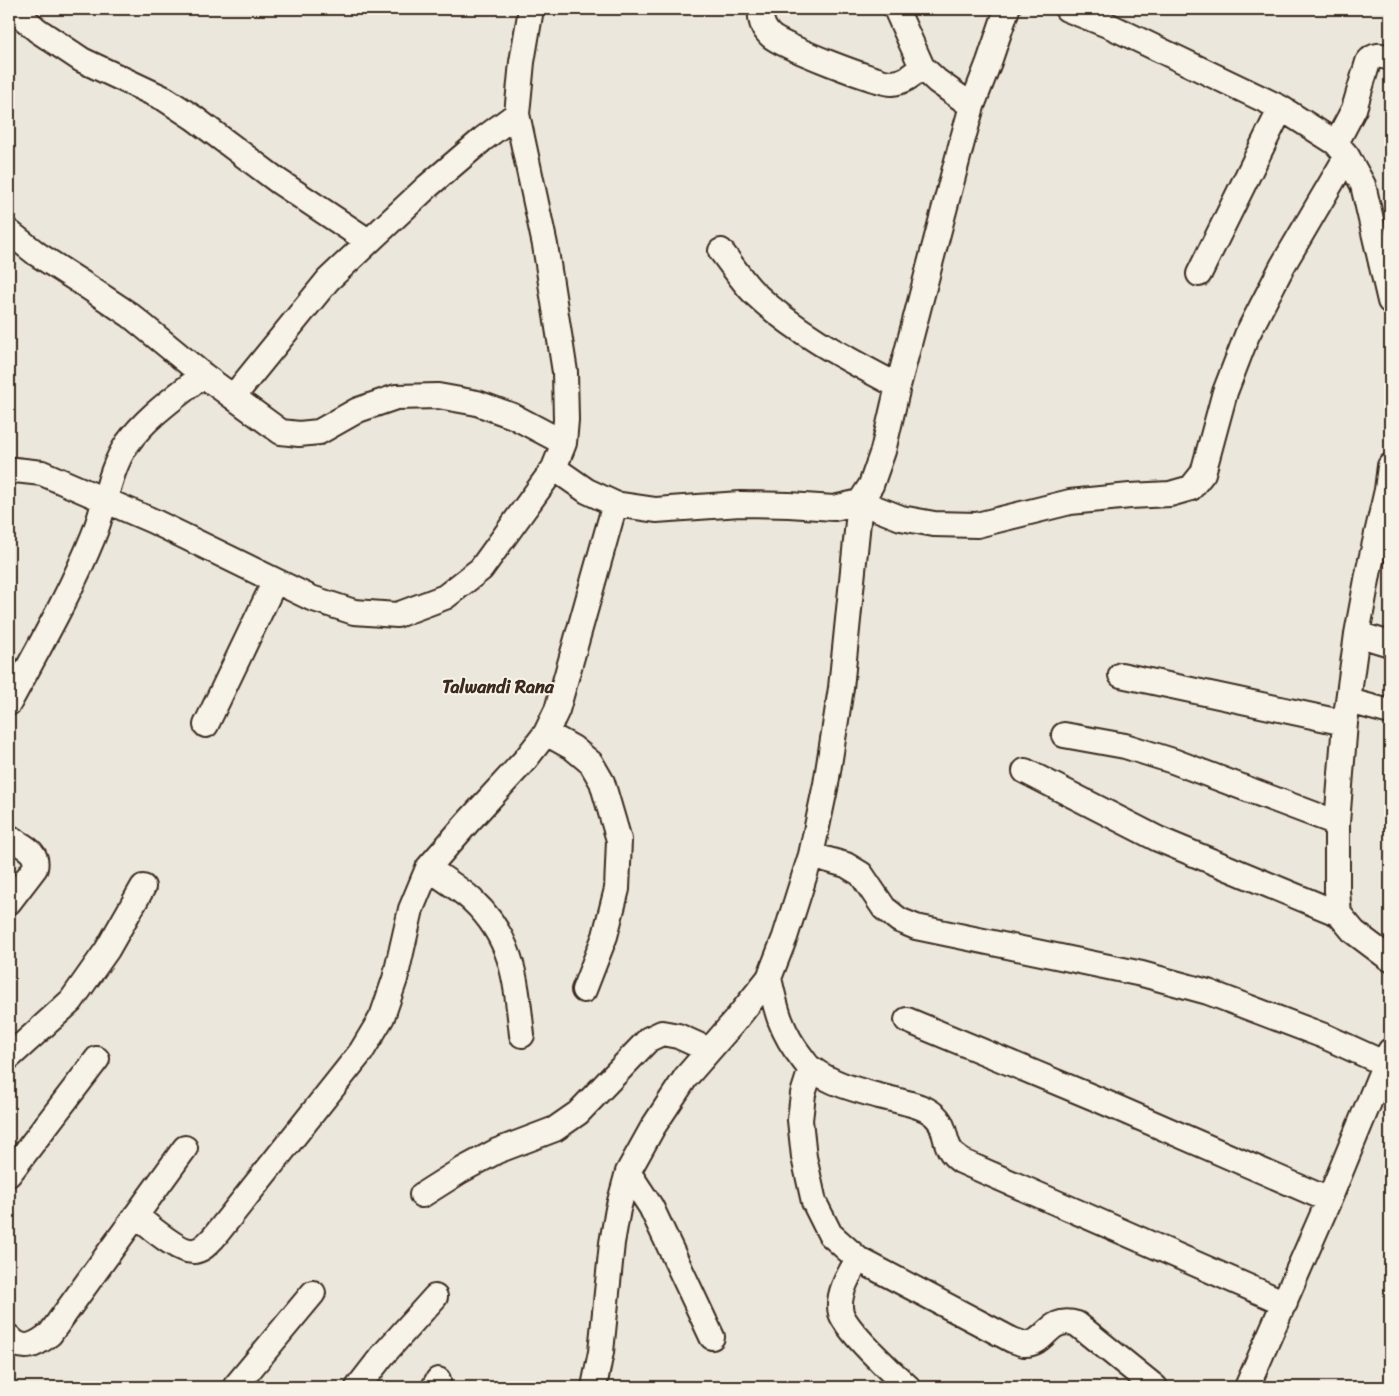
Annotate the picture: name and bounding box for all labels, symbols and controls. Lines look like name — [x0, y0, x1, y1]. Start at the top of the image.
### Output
district label: Talwandi Rana — [442, 671, 555, 703]

